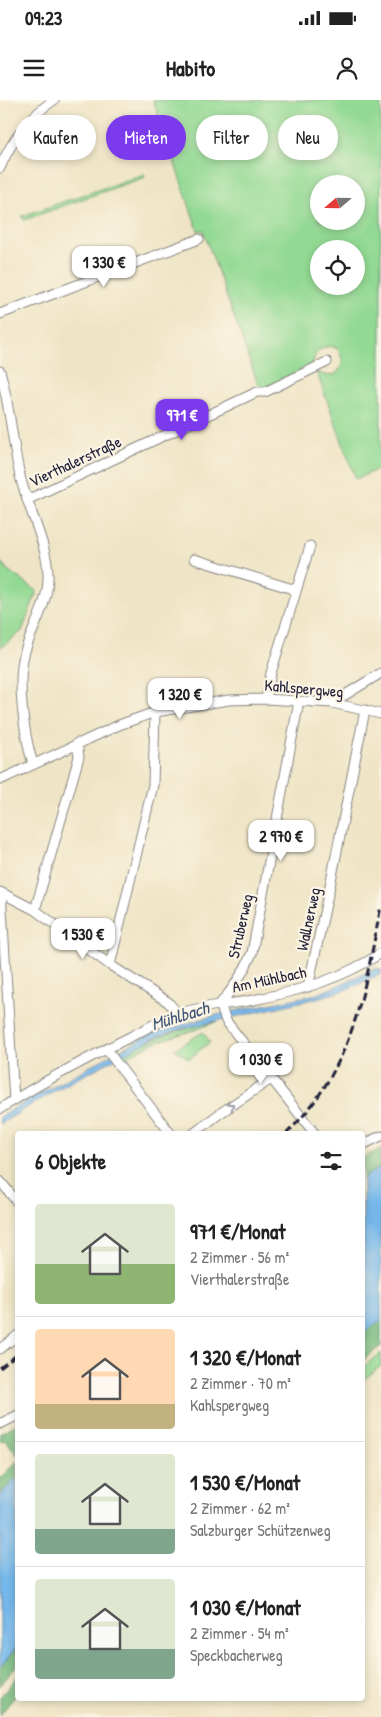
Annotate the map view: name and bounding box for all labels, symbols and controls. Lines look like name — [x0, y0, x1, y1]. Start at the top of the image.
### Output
text: 09:23 — [25, 5, 62, 31]
text: Habito — [166, 53, 215, 83]
icon: menu — [20, 54, 48, 82]
icon: person — [333, 54, 361, 82]
chip: Kaufen — [15, 115, 96, 160]
chip: Mieten — [106, 115, 186, 160]
chip: Filter — [196, 115, 268, 160]
chip: Neu — [278, 115, 338, 160]
north arrow — [310, 175, 365, 230]
map controls — [310, 175, 365, 295]
button: locate — [310, 240, 365, 295]
pin: 1 330 € — [58, 246, 150, 288]
text: 1 330 € — [83, 251, 125, 273]
pin: 971 € — [147, 398, 217, 441]
text: 971 € — [167, 404, 197, 426]
street label: Vierthalerstraße — [25, 430, 125, 492]
street label: Kahlspergweg — [264, 674, 344, 702]
pin: 1 320 € — [134, 678, 226, 720]
text: 1 320 € — [159, 683, 201, 705]
pin: 2 970 € — [235, 820, 327, 862]
text: 2 970 € — [259, 825, 303, 847]
street label: Wallnerweg — [291, 886, 325, 952]
street label: Struberweg — [222, 892, 258, 960]
pin: 1 530 € — [37, 918, 129, 960]
text: 1 530 € — [62, 923, 104, 945]
street label: Am Mühlbach — [230, 960, 308, 998]
water label: Mühlbach — [148, 994, 213, 1036]
pin: 1 030 € — [215, 1042, 307, 1085]
text: 1 030 € — [240, 1048, 282, 1070]
one-way arrow — [226, 1102, 235, 1112]
text: 6 Objekte — [35, 1147, 106, 1176]
icon: filters — [317, 1147, 345, 1175]
text: 971 €/Monat — [190, 1217, 285, 1246]
icon: home — [75, 1224, 135, 1284]
text: 2 Zimmer · 56 m² — [190, 1246, 289, 1268]
text: Vierthalerstraße — [190, 1268, 289, 1290]
text: 1 320 €/Monat — [190, 1343, 301, 1372]
icon: home — [75, 1349, 135, 1409]
text: 2 Zimmer · 70 m² — [190, 1372, 291, 1394]
text: Kahlspergweg — [190, 1394, 269, 1416]
text: 1 530 €/Monat — [190, 1468, 300, 1497]
icon: home — [75, 1474, 135, 1534]
text: 2 Zimmer · 62 m² — [190, 1497, 290, 1519]
text: Salzburger Schützenweg — [190, 1519, 331, 1541]
text: 1 030 €/Monat — [190, 1593, 300, 1622]
icon: home — [75, 1599, 135, 1659]
text: 2 Zimmer · 54 m² — [190, 1622, 289, 1644]
text: Speckbacherweg — [190, 1644, 283, 1666]

